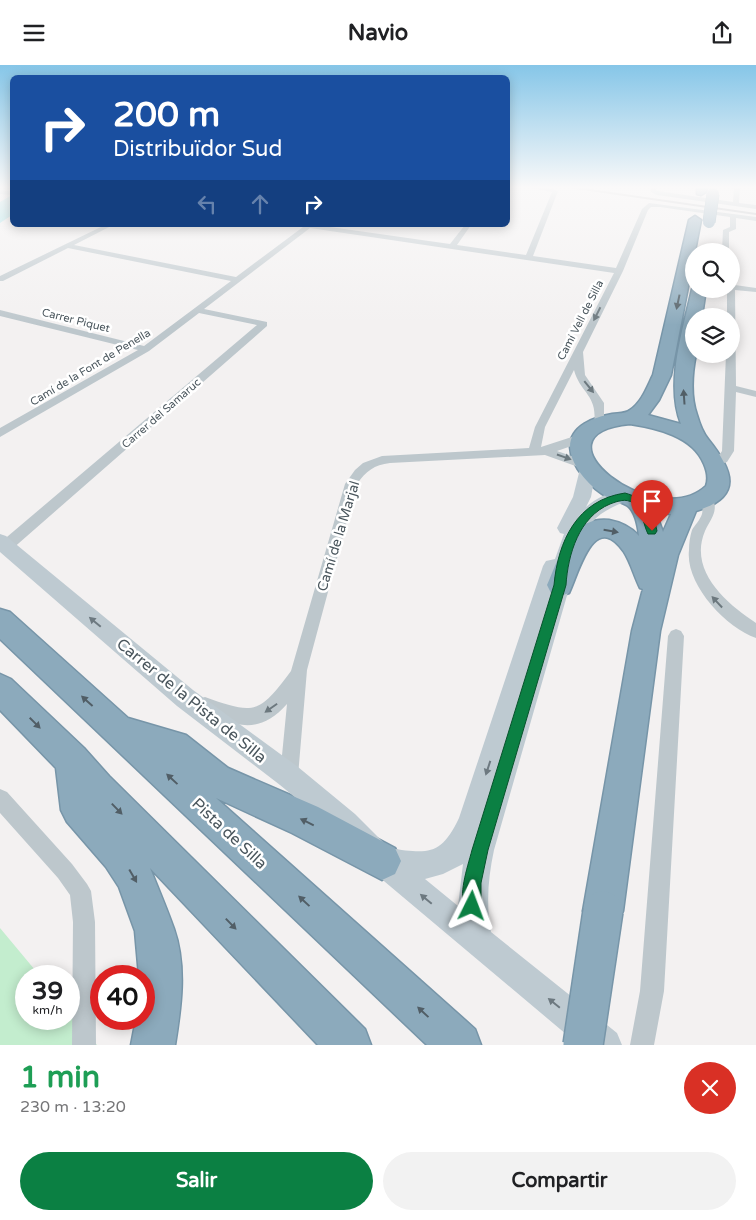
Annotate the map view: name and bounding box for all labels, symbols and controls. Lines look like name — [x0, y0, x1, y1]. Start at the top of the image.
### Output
icon: menu — [20, 19, 48, 47]
icon: share — [708, 19, 736, 47]
text: Navio — [348, 20, 408, 46]
text: 200 m — [113, 94, 220, 136]
icon: right — [30, 95, 95, 160]
text: Distribuïdor Sud — [113, 136, 282, 162]
icon: left — [193, 190, 221, 218]
icon: ahead — [246, 190, 274, 218]
icon: right — [299, 190, 327, 218]
map controls — [685, 243, 740, 363]
button: search — [685, 243, 740, 298]
street label: Camí Vell de Silla — [555, 278, 606, 362]
one-way arrow — [674, 294, 682, 309]
street label: Carrer Piquet — [41, 306, 111, 335]
one-way arrow — [593, 307, 601, 321]
button: layers — [685, 308, 740, 363]
street label: Camí de la Font de Penella — [28, 326, 153, 409]
street label: Carrer del Samaruc — [119, 376, 203, 451]
one-way arrow — [583, 380, 594, 393]
one-way arrow — [680, 388, 688, 404]
one-way arrow — [557, 454, 572, 461]
street label: Camí de la Marjal — [314, 479, 363, 593]
pin — [631, 480, 673, 531]
icon: arrive — [638, 487, 666, 515]
one-way arrow — [603, 527, 619, 535]
one-way arrow — [711, 596, 723, 608]
one-way arrow — [89, 616, 102, 627]
street label: Carrer de la Pista de Silla — [112, 634, 270, 768]
one-way arrow — [82, 695, 94, 707]
one-way arrow — [264, 703, 277, 713]
one-way arrow — [28, 717, 40, 729]
one-way arrow — [484, 761, 492, 776]
one-way arrow — [166, 773, 178, 785]
street label: Pista de Silla — [188, 794, 271, 874]
one-way arrow — [111, 802, 123, 814]
one-way arrow — [300, 818, 314, 826]
one-way arrow — [129, 870, 138, 883]
position arrow — [445, 879, 497, 931]
one-way arrow — [420, 893, 433, 904]
one-way arrow — [298, 895, 310, 907]
one-way arrow — [225, 918, 237, 930]
speed limit sign: 40 — [90, 965, 155, 1030]
text: 39 — [32, 976, 63, 1006]
one-way arrow — [547, 997, 560, 1008]
text: km/h — [32, 1003, 63, 1017]
one-way arrow — [417, 1006, 429, 1018]
text: 1 min — [20, 1059, 100, 1096]
button: close — [684, 1062, 736, 1114]
text: 230 m · 13:20 — [20, 1097, 126, 1117]
button: Salir — [20, 1152, 373, 1210]
button: Compartir — [383, 1152, 736, 1210]

